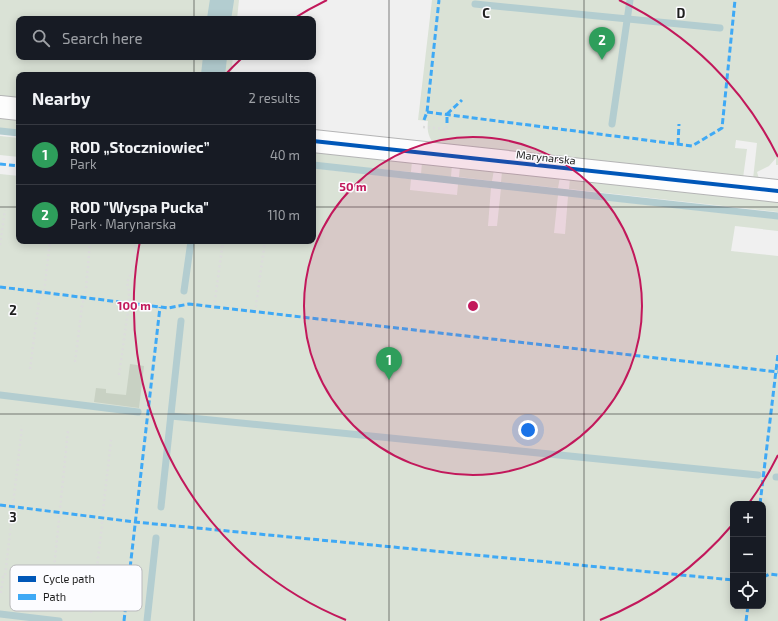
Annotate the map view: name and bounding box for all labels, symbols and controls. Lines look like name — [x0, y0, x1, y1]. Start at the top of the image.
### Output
text: C — [482, 5, 490, 21]
text: D — [677, 5, 686, 21]
search box — [16, 16, 316, 60]
icon: search — [30, 27, 52, 49]
pin: 2 — [589, 27, 615, 60]
text: Search here — [62, 29, 143, 47]
text: Nearby — [32, 88, 90, 108]
text: 2 results — [248, 90, 300, 106]
text: ROD „Stoczniowiec” — [70, 138, 210, 156]
text: 1 — [42, 147, 48, 163]
text: 40 m — [270, 147, 300, 163]
street label: Marynarska — [515, 147, 577, 167]
text: Park — [70, 156, 97, 172]
text: 50 m — [339, 179, 367, 193]
text: ROD "Wyspa Pucka" — [70, 198, 209, 216]
text: 2 — [41, 207, 49, 223]
text: 110 m — [268, 207, 300, 223]
text: Park · Marynarska — [70, 216, 176, 232]
text: 100 m — [117, 298, 151, 312]
centre of rings — [466, 299, 480, 313]
text: 2 — [9, 302, 17, 318]
pin: 1 — [376, 347, 402, 380]
your location — [518, 420, 538, 440]
map controls — [730, 501, 766, 609]
button: + — [730, 501, 766, 537]
text: 3 — [9, 509, 17, 525]
button: − — [730, 537, 766, 573]
legend — [10, 565, 142, 611]
text: Cycle path — [43, 572, 95, 585]
button: locate — [730, 573, 766, 609]
text: Path — [43, 590, 66, 603]

